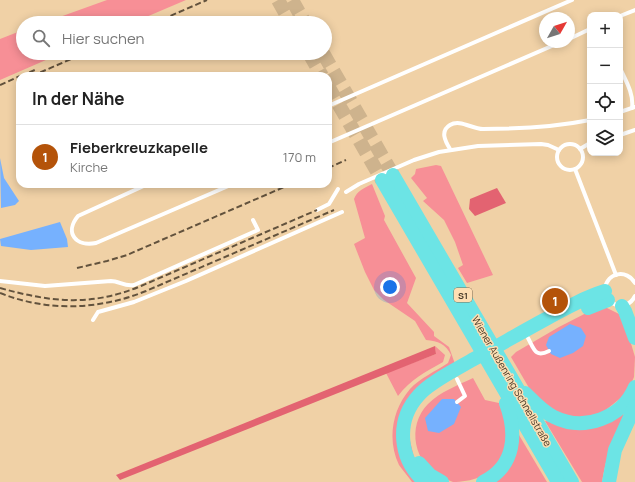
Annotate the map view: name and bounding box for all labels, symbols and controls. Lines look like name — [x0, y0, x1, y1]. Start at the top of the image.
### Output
north arrow — [539, 12, 575, 48]
map controls — [587, 12, 623, 156]
button: + — [587, 12, 623, 48]
search box — [16, 16, 332, 60]
icon: search — [30, 27, 52, 49]
text: Hier suchen — [62, 28, 144, 49]
button: − — [587, 48, 623, 84]
button: locate — [587, 84, 623, 120]
text: In der Nähe — [32, 87, 125, 110]
button: layers — [587, 120, 623, 156]
text: Fieberkreuzkapelle — [70, 137, 208, 158]
text: 1 — [42, 148, 48, 166]
text: 170 m — [283, 148, 316, 166]
text: Kirche — [70, 158, 108, 176]
your location — [380, 277, 400, 297]
pin: 1 — [542, 286, 568, 316]
road number: S1 — [454, 288, 472, 302]
street label: Wiener Außenring Schnellstraße — [469, 313, 555, 449]

